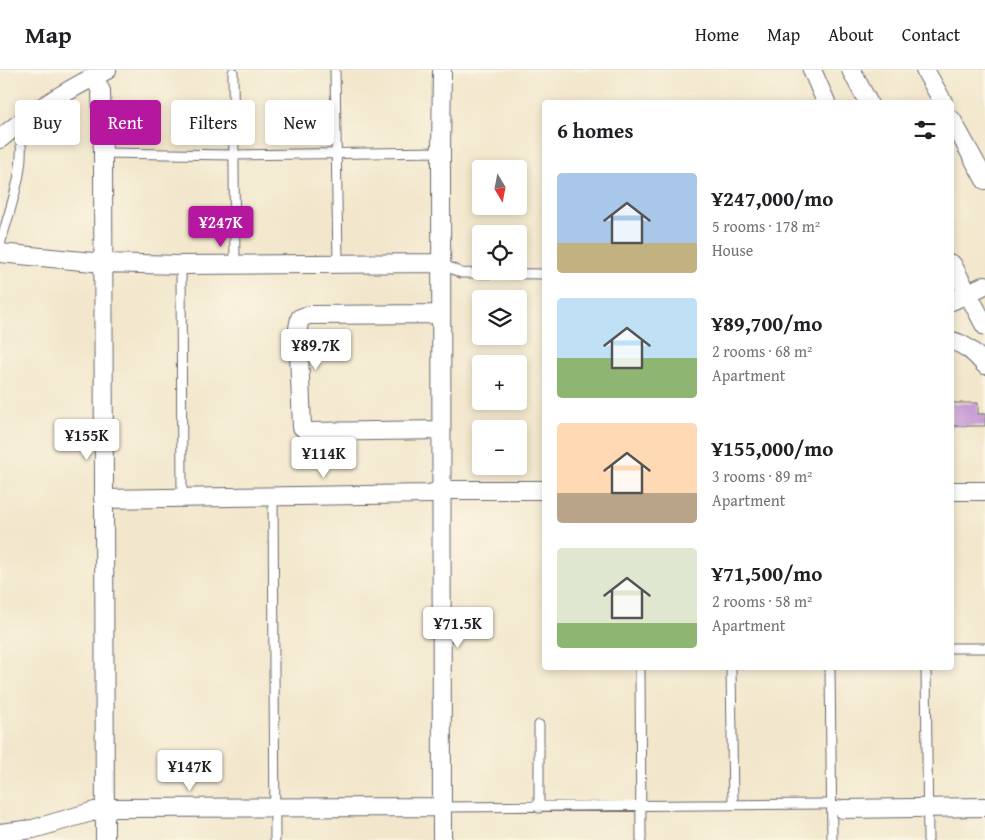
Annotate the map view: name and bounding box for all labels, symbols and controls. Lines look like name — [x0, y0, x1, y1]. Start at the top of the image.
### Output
text: Map — [25, 17, 72, 52]
text: Home — [695, 21, 739, 48]
text: Map — [767, 21, 800, 48]
text: About — [828, 21, 874, 48]
text: Contact — [902, 21, 960, 48]
chip: Buy — [15, 100, 80, 145]
chip: Rent — [90, 100, 161, 145]
chip: Filters — [171, 100, 255, 145]
chip: New — [265, 100, 334, 145]
text: 6 homes — [557, 115, 633, 146]
icon: filters — [911, 116, 939, 144]
north arrow — [472, 160, 528, 215]
map controls — [472, 160, 527, 475]
text: ¥247,000/mo — [712, 183, 833, 214]
icon: home — [597, 193, 657, 253]
pin: ¥247K — [186, 206, 256, 248]
text: ¥247K — [199, 210, 243, 234]
text: 5 rooms · 178 m² — [712, 214, 820, 238]
button: locate — [472, 225, 527, 280]
text: House — [712, 238, 753, 262]
button: layers — [472, 290, 527, 345]
text: ¥89,700/mo — [712, 308, 822, 339]
icon: home — [597, 318, 657, 378]
pin: ¥89.7K — [275, 328, 357, 371]
text: ¥89.7K — [292, 333, 340, 357]
text: 2 rooms · 68 m² — [712, 339, 812, 363]
button: + — [472, 355, 527, 410]
text: Apartment — [712, 363, 785, 387]
pin: ¥155K — [52, 418, 122, 461]
button: − — [472, 420, 527, 475]
text: ¥155K — [65, 423, 109, 447]
text: ¥155,000/mo — [712, 433, 833, 464]
pin: ¥114K — [289, 436, 359, 479]
text: ¥114K — [302, 441, 346, 465]
icon: home — [597, 443, 657, 503]
text: 3 rooms · 89 m² — [712, 464, 812, 488]
text: Apartment — [712, 488, 785, 512]
text: ¥71,500/mo — [712, 558, 822, 589]
icon: home — [597, 568, 657, 628]
text: 2 rooms · 58 m² — [712, 589, 812, 613]
pin: ¥71.5K — [417, 606, 499, 649]
text: ¥71.5K — [434, 611, 482, 635]
text: Apartment — [712, 613, 785, 637]
pin: ¥147K — [155, 750, 225, 792]
text: ¥147K — [168, 754, 212, 778]

